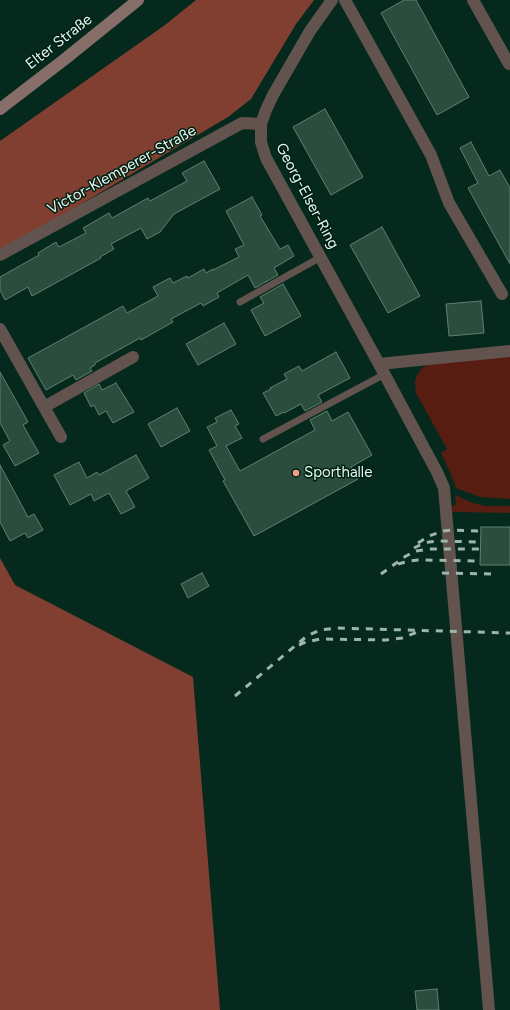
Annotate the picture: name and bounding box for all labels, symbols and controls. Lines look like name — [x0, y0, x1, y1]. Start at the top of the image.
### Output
street label: Elter Straße — [22, 11, 96, 73]
street label: Victor-Klemperer-Straße — [45, 122, 199, 218]
street label: Georg-Elser-Ring — [272, 140, 342, 252]
place label: Sporthalle — [304, 464, 372, 482]
marker: Sporthalle — [291, 468, 301, 478]

